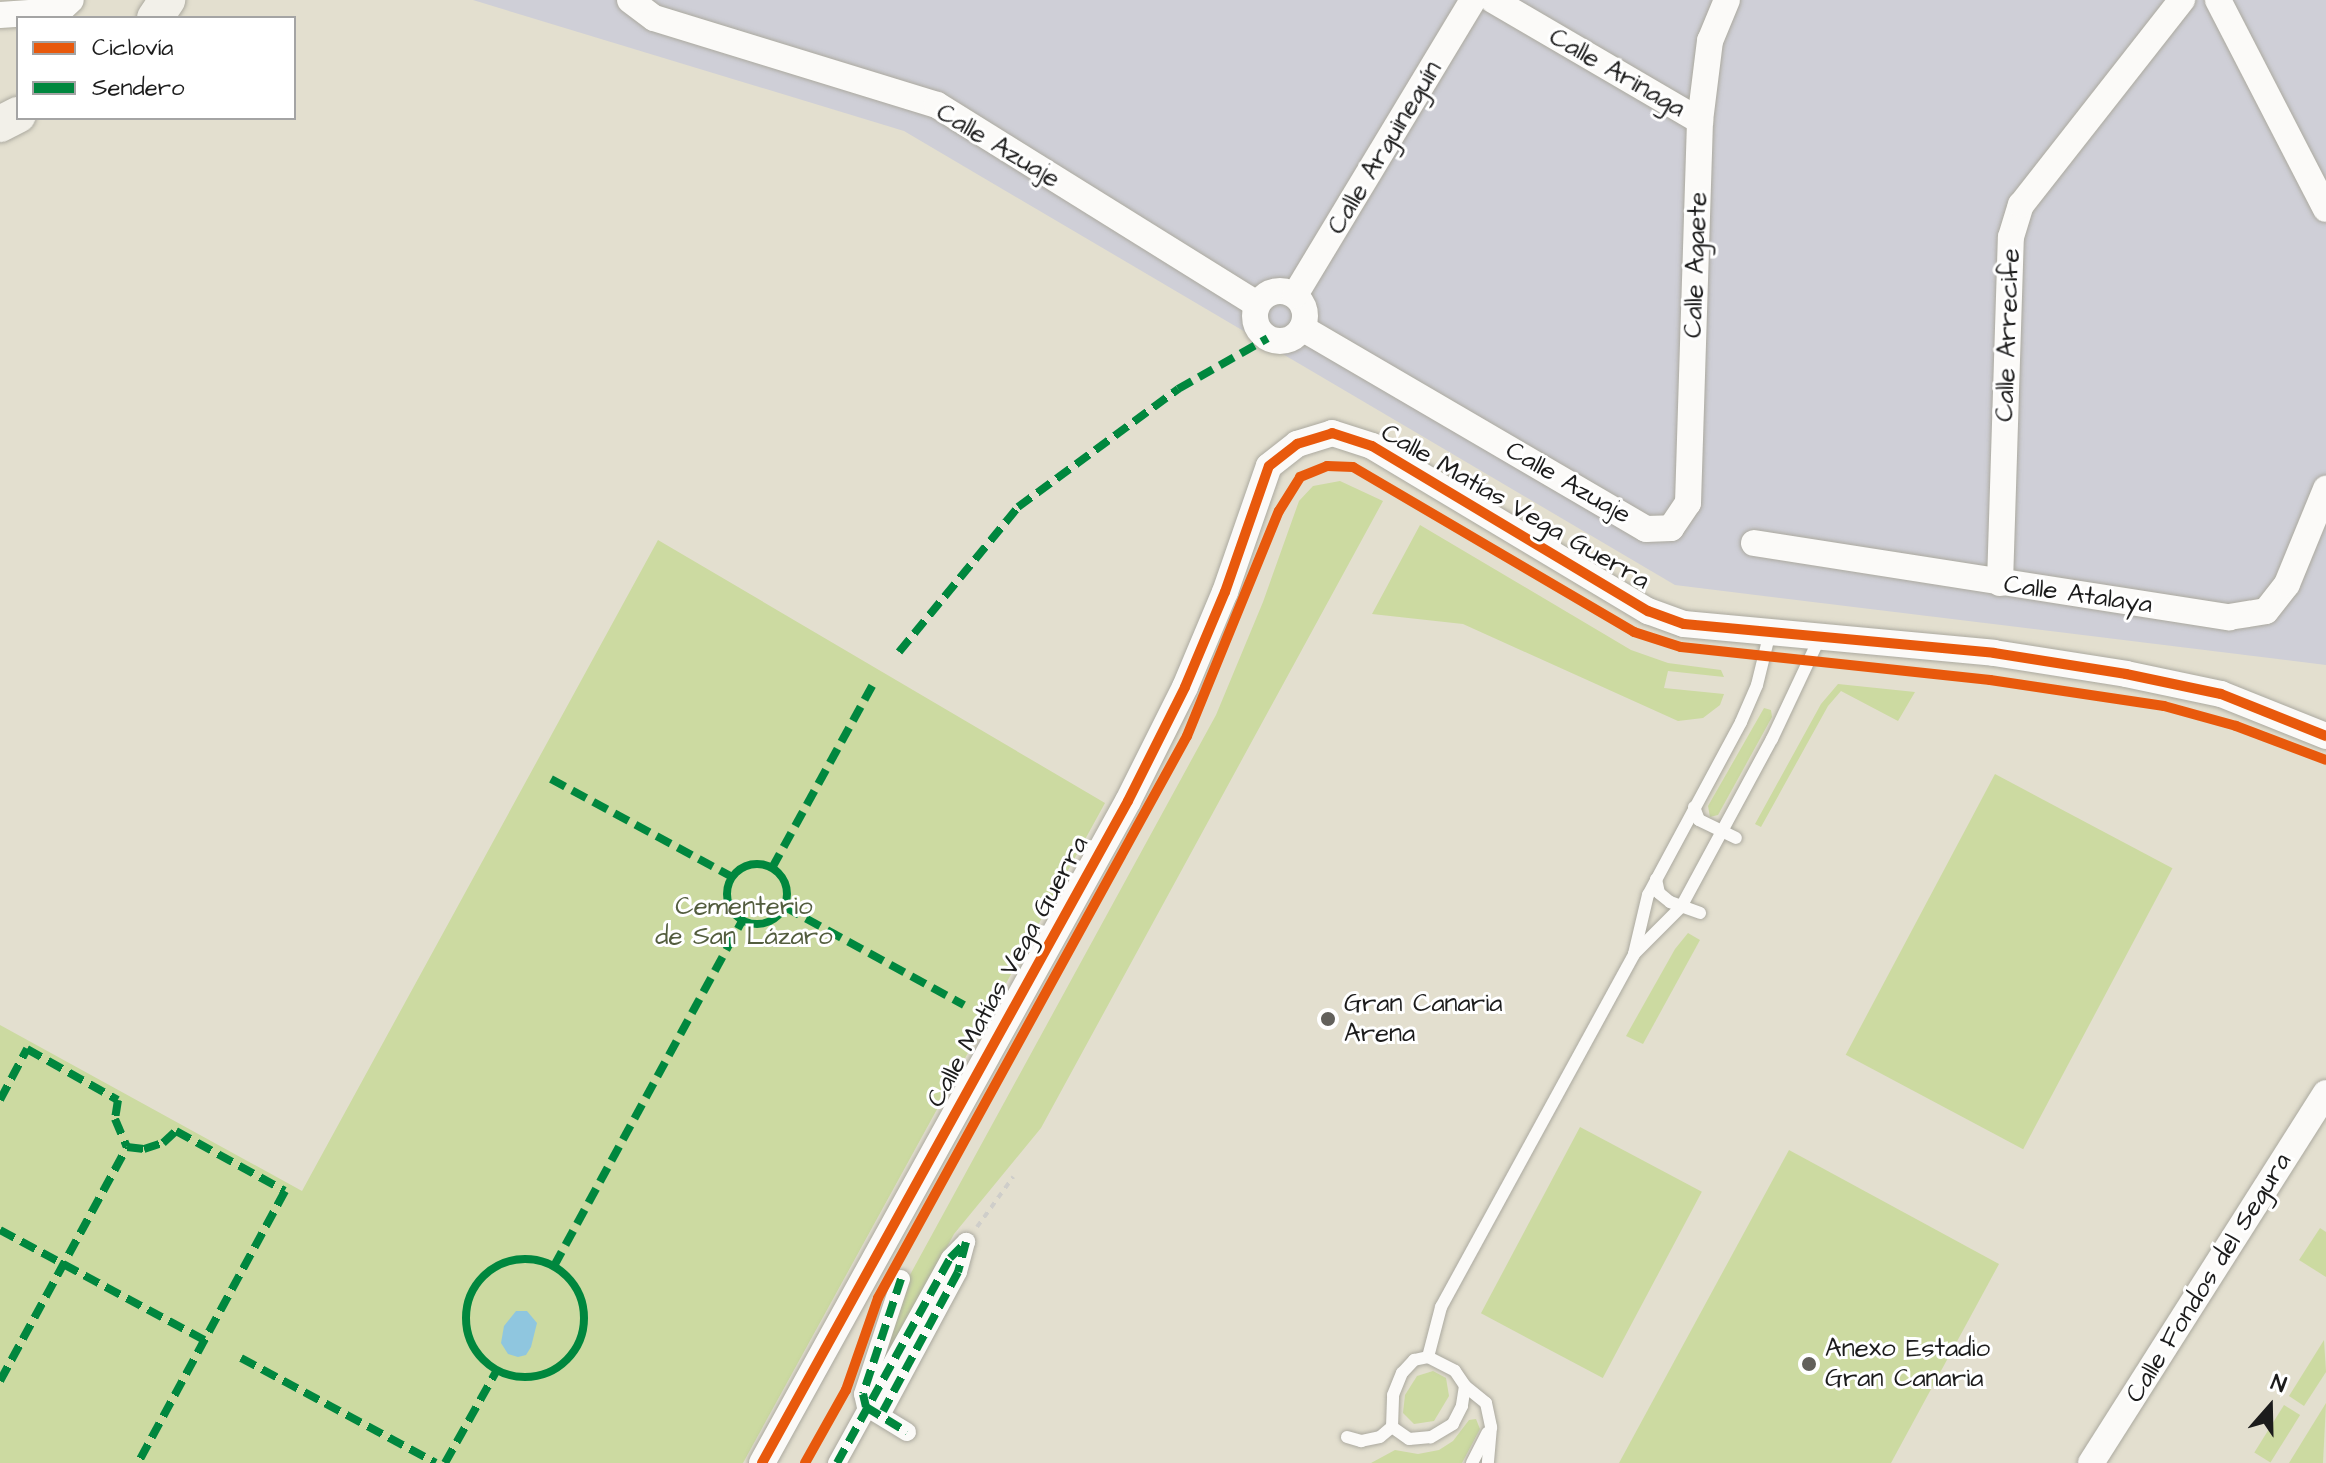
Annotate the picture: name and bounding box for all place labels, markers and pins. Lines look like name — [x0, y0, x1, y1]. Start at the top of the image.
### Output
place label: Gran Canaria Arena — [1344, 988, 1502, 1050]
marker: Gran Canaria Arena — [1319, 1010, 1337, 1028]
place label: Anexo Estadio Gran Canaria — [1825, 1333, 1990, 1394]
marker: Anexo Estadio Gran Canaria — [1800, 1355, 1818, 1373]

